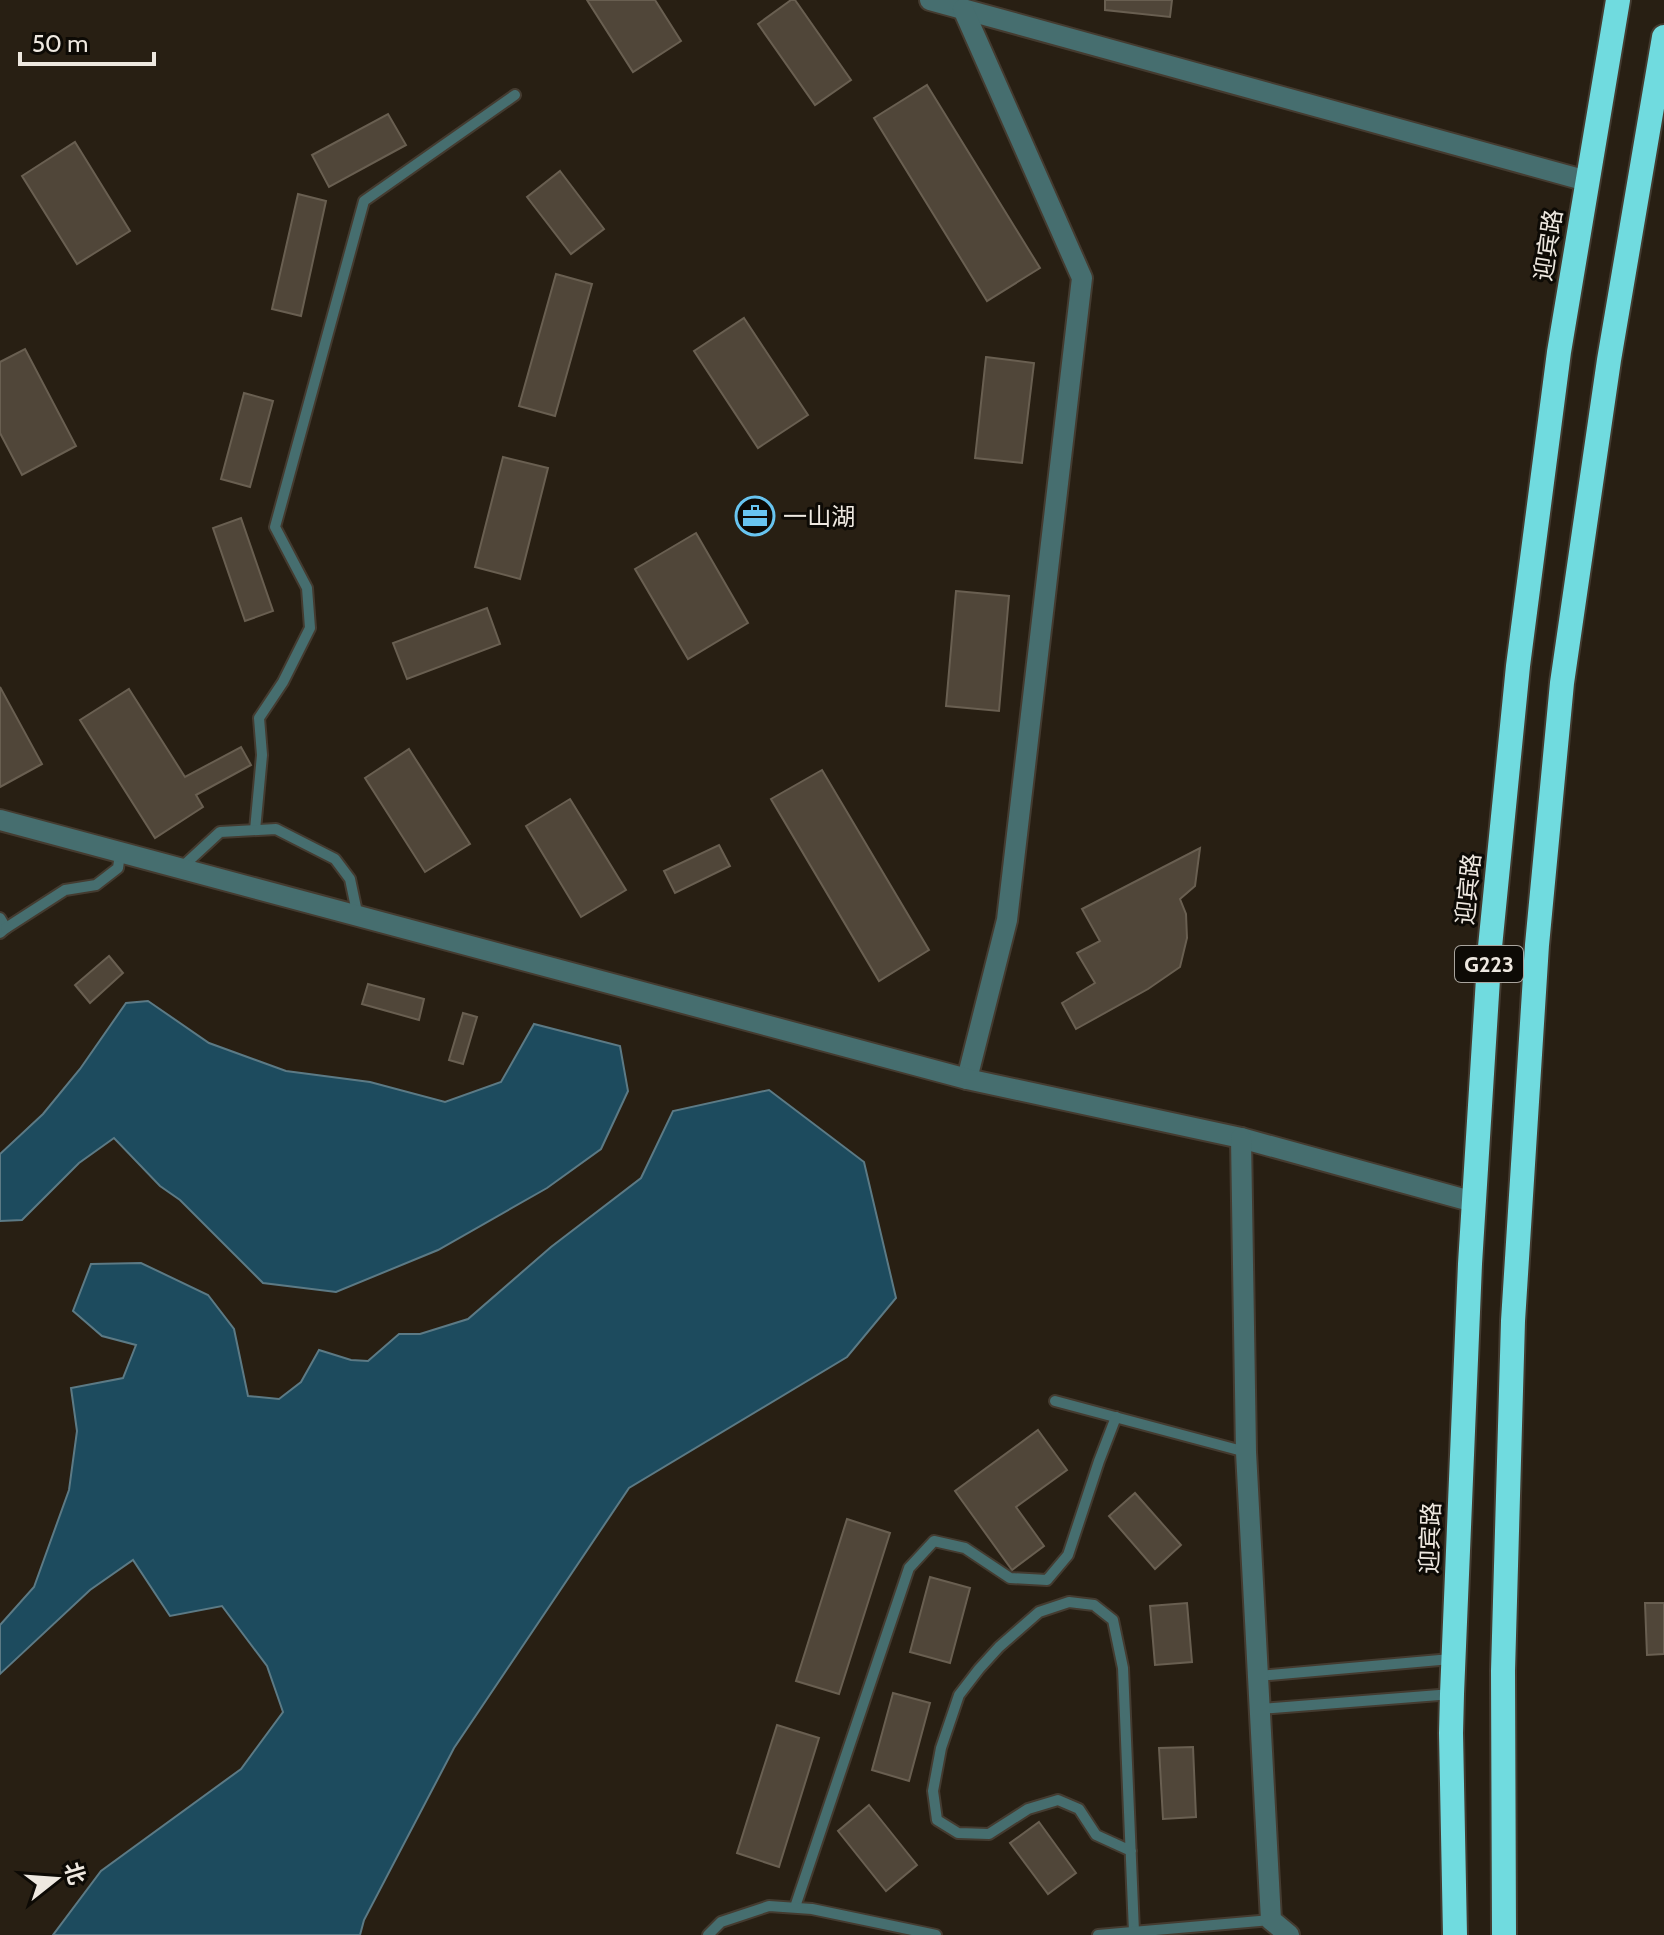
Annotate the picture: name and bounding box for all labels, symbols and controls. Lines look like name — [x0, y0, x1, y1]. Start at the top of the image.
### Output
scale bar — [20, 16, 154, 66]
text: 50 m — [32, 29, 88, 58]
street label: 迎宾路 — [1528, 207, 1568, 283]
office icon: 一山湖 — [734, 495, 776, 537]
place label: 一山湖 — [783, 502, 855, 531]
street label: 迎宾路 — [1450, 852, 1486, 926]
road number: G223 — [1455, 946, 1523, 982]
street label: 迎宾路 — [1414, 1502, 1446, 1574]
north arrow — [16, 1839, 96, 1919]
text: 北 — [59, 1859, 91, 1888]

